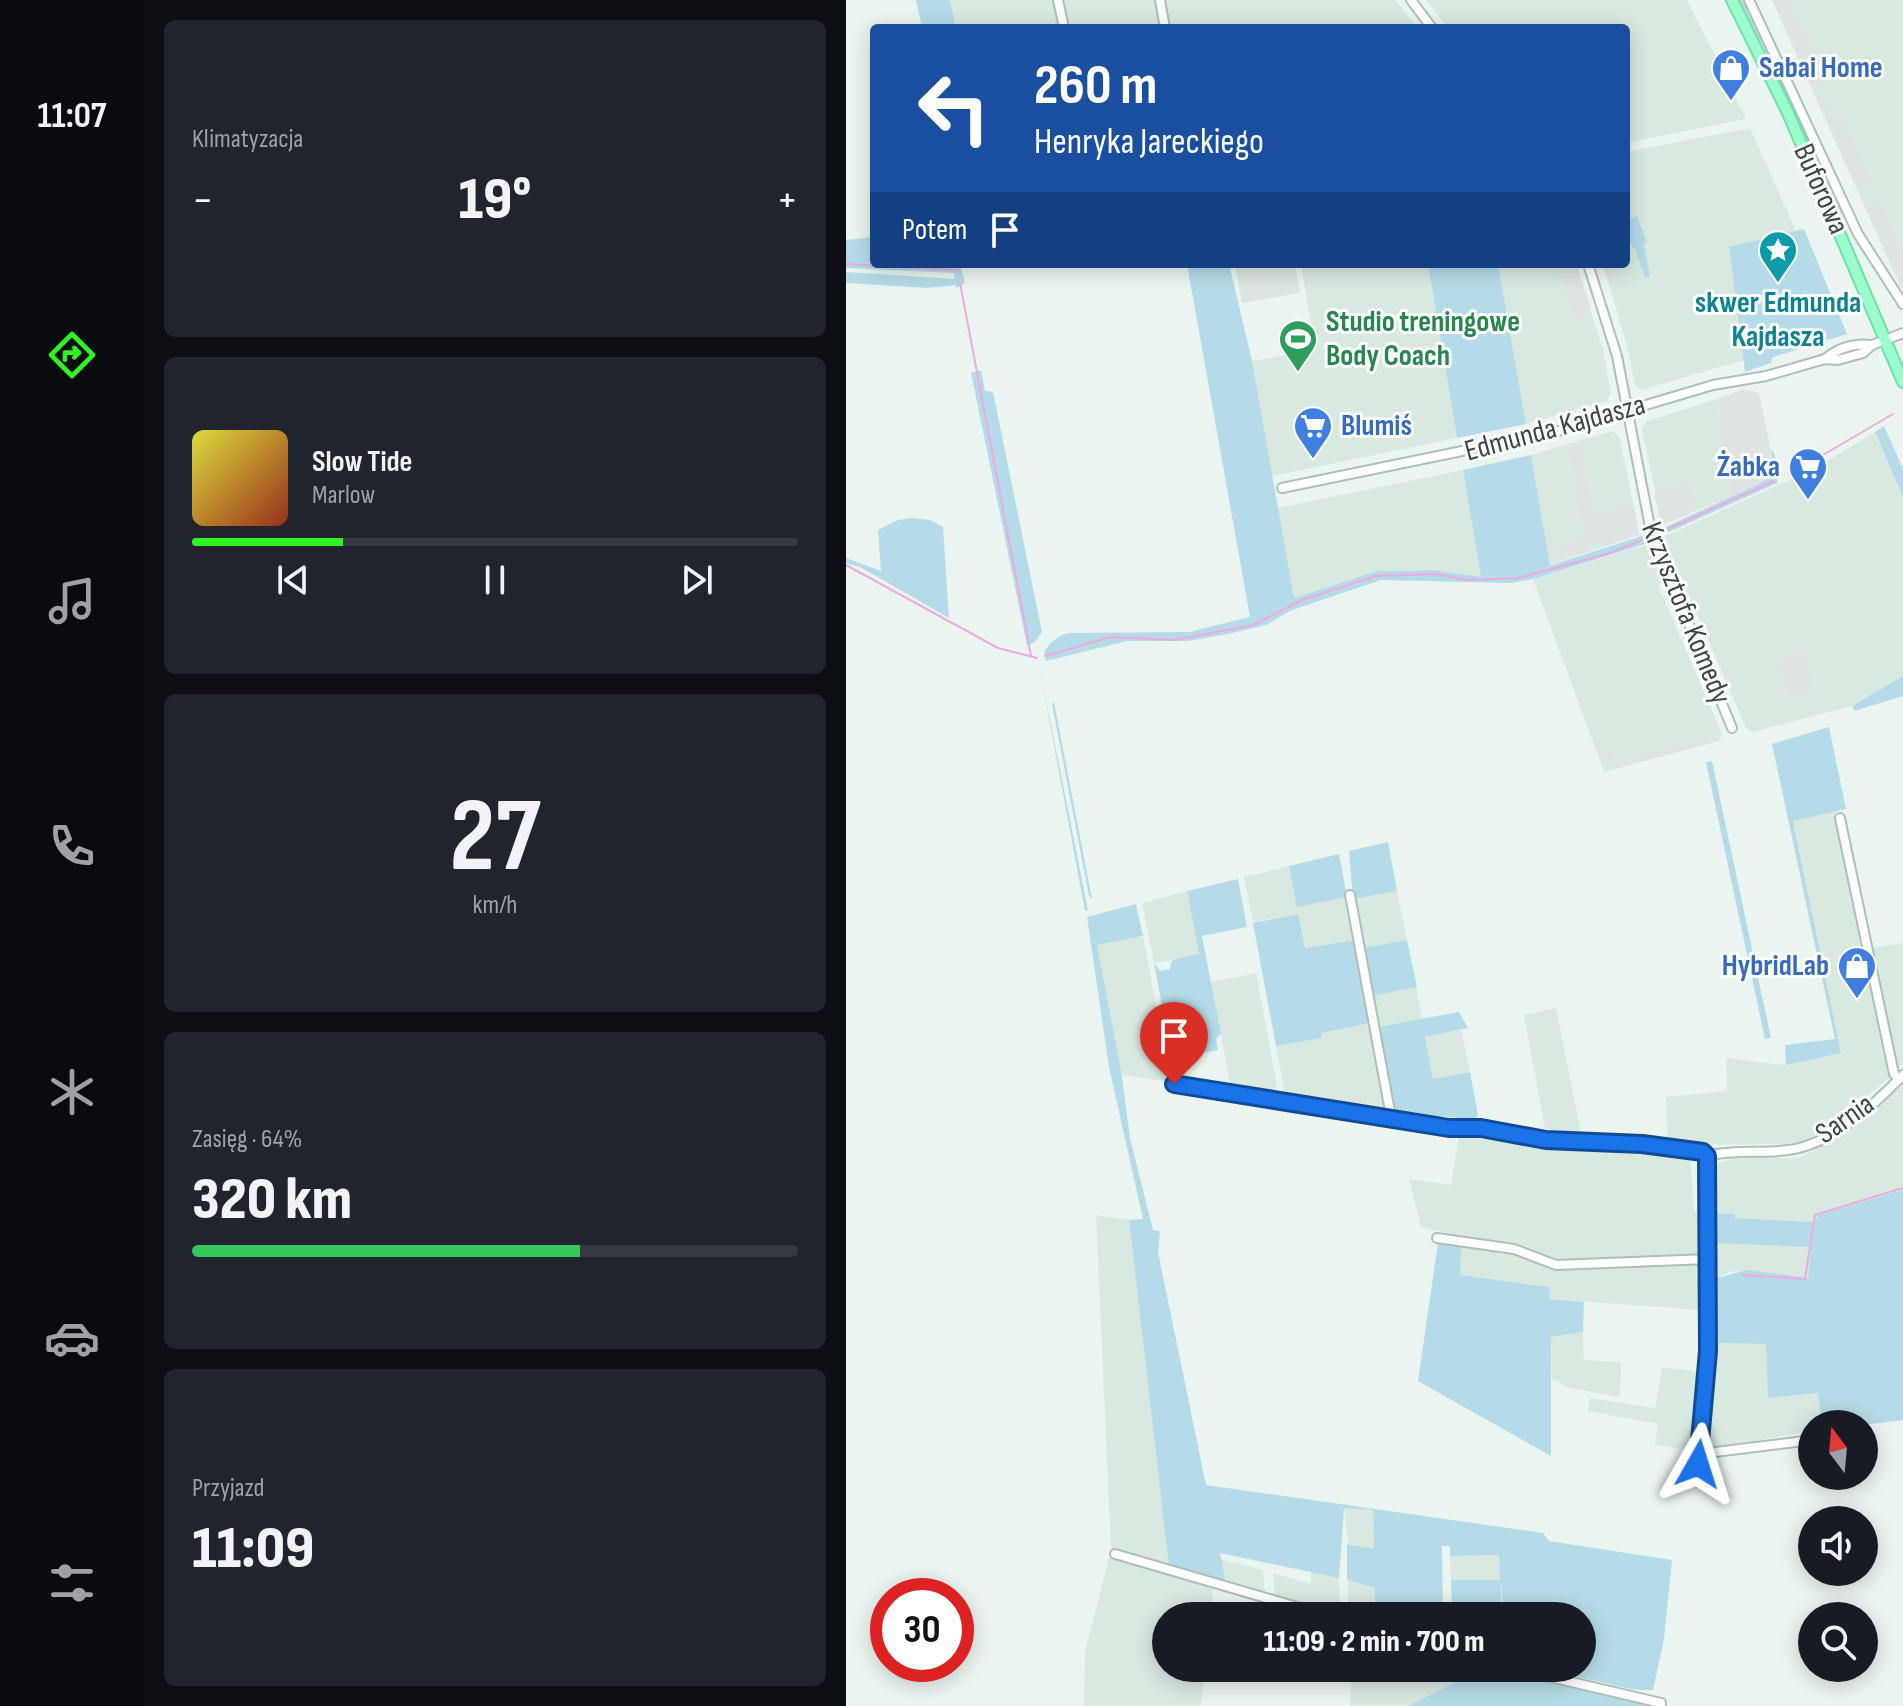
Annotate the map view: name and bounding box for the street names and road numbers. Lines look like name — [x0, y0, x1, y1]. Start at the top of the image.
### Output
street label: Buforowa — [1785, 138, 1857, 240]
street label: Edmunda Kajdasza — [1461, 387, 1649, 469]
street label: Krzysztofa Komedy — [1633, 517, 1739, 709]
street label: Sarnia — [1809, 1086, 1881, 1152]

